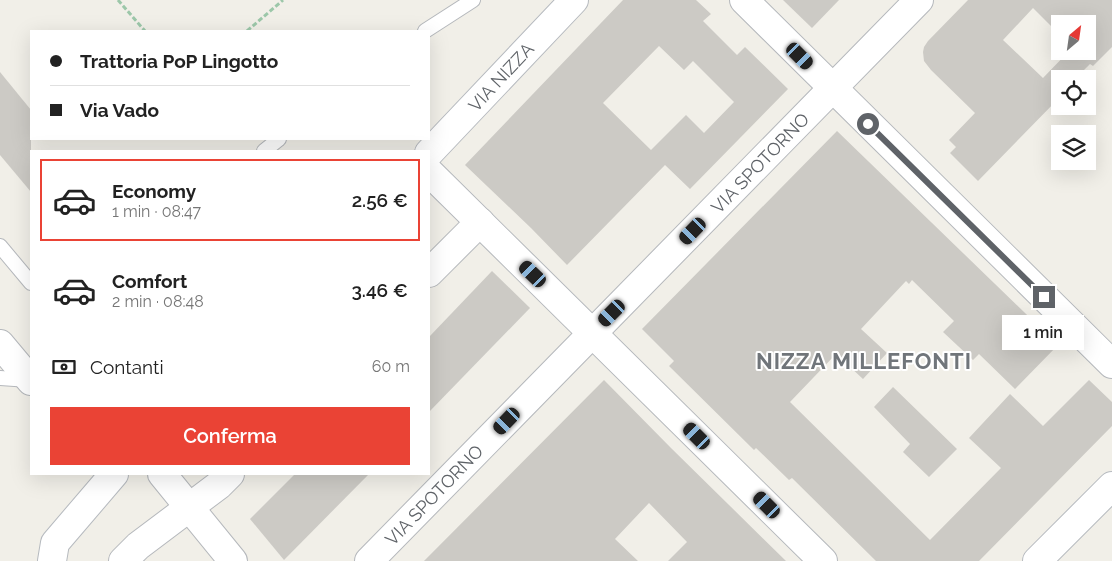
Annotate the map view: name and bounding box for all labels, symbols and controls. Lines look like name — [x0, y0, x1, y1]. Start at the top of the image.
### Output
north arrow — [1051, 15, 1096, 60]
map controls — [1051, 15, 1096, 170]
street label: VIA NIZZA — [464, 38, 538, 116]
car — [784, 40, 815, 72]
text: Trattoria PoP Lingotto — [80, 50, 278, 72]
button: locate — [1051, 70, 1096, 115]
text: Via Vado — [80, 99, 159, 121]
street label: VIA SPOTORNO — [707, 108, 813, 218]
route start — [857, 113, 879, 135]
button: layers — [1051, 125, 1096, 170]
icon: car — [52, 178, 97, 223]
text: Economy — [112, 180, 196, 202]
text: 2.56 € — [352, 189, 408, 211]
text: 1 min · 08:47 — [112, 202, 201, 221]
car — [677, 215, 708, 247]
car — [516, 258, 549, 290]
icon: car — [52, 268, 97, 313]
text: Comfort — [112, 270, 187, 292]
text: 3.46 € — [351, 279, 408, 301]
route end — [1033, 286, 1055, 308]
text: 2 min · 08:48 — [112, 292, 204, 311]
car — [596, 297, 627, 329]
callout: 1 min — [1003, 314, 1085, 350]
text: 1 min — [1023, 323, 1063, 342]
district label: NIZZA MILLEFONTI — [756, 348, 972, 374]
icon: cash — [50, 353, 78, 381]
text: Contanti — [90, 356, 164, 378]
text: 60 m — [372, 357, 410, 376]
car — [491, 405, 522, 437]
button: Conferma — [50, 407, 410, 465]
car — [681, 420, 712, 452]
street label: VIA SPOTORNO — [381, 440, 487, 550]
car — [751, 489, 782, 521]

